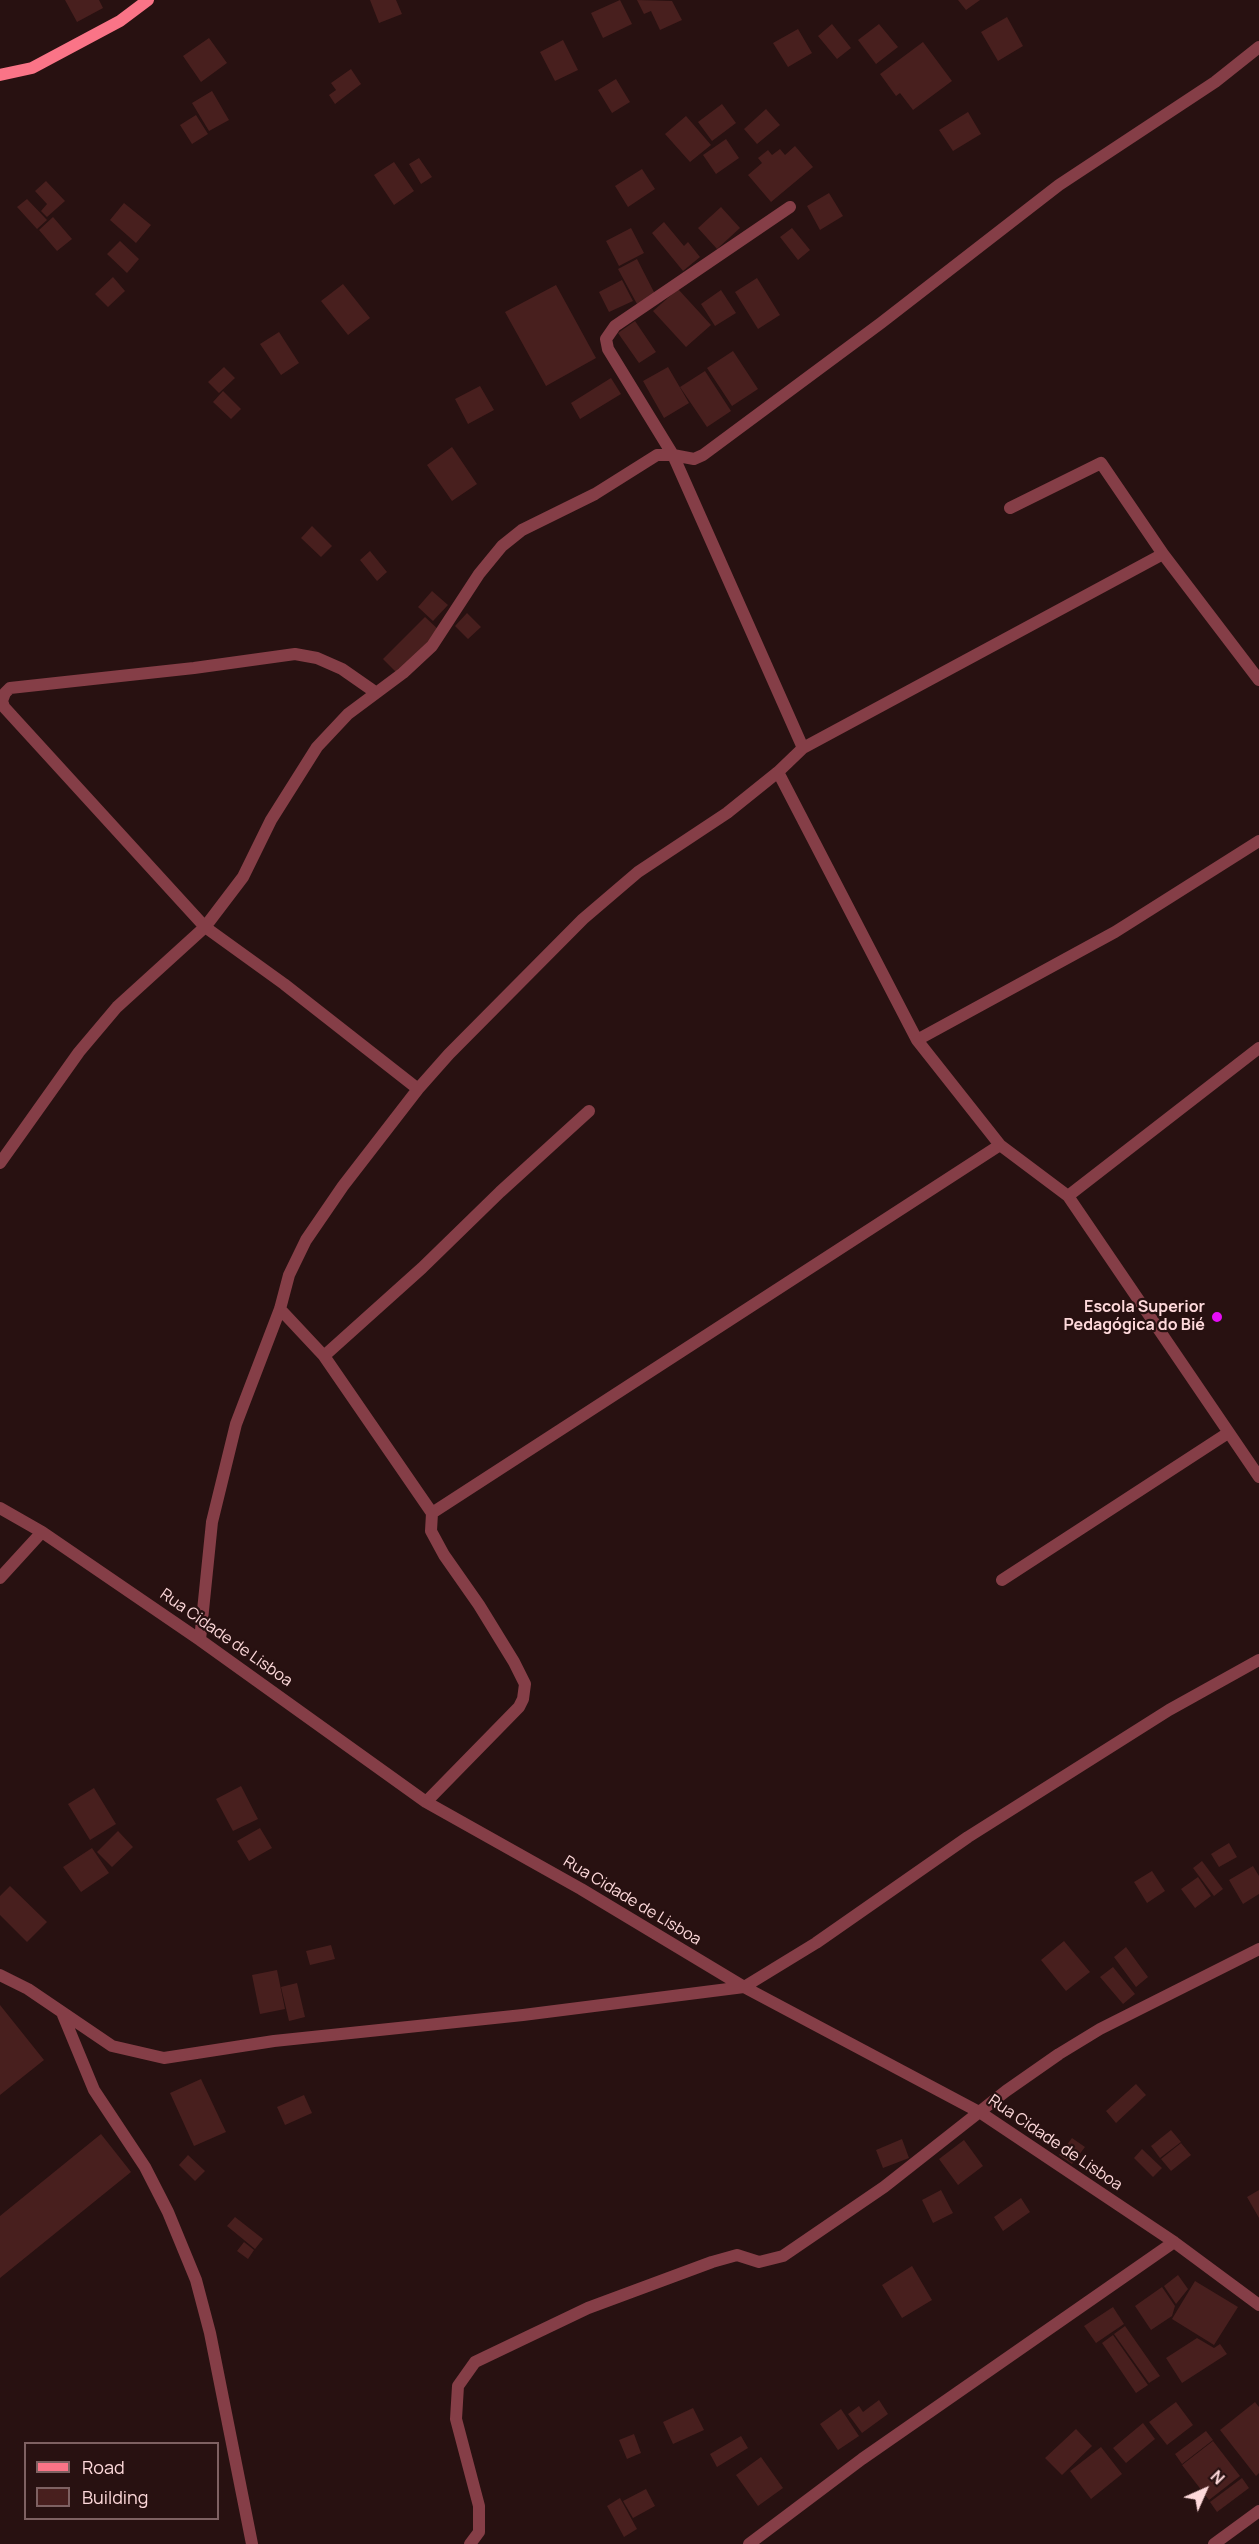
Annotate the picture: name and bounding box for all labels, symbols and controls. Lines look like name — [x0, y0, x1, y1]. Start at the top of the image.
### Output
place label: Escola Superior Pedagógica do Bié — [1063, 1298, 1205, 1336]
marker: Escola Superior Pedagógica do Bié — [1210, 1310, 1224, 1324]
street label: Rua Cidade de Lisboa — [156, 1585, 296, 1691]
street label: Rua Cidade de Lisboa — [560, 1852, 704, 1950]
street label: Rua Cidade de Lisboa — [984, 2091, 1126, 2195]
legend — [24, 2442, 219, 2520]
text: Road — [82, 2455, 125, 2479]
north arrow — [1175, 2460, 1235, 2520]
text: N — [1206, 2465, 1230, 2489]
text: Building — [82, 2485, 148, 2509]

